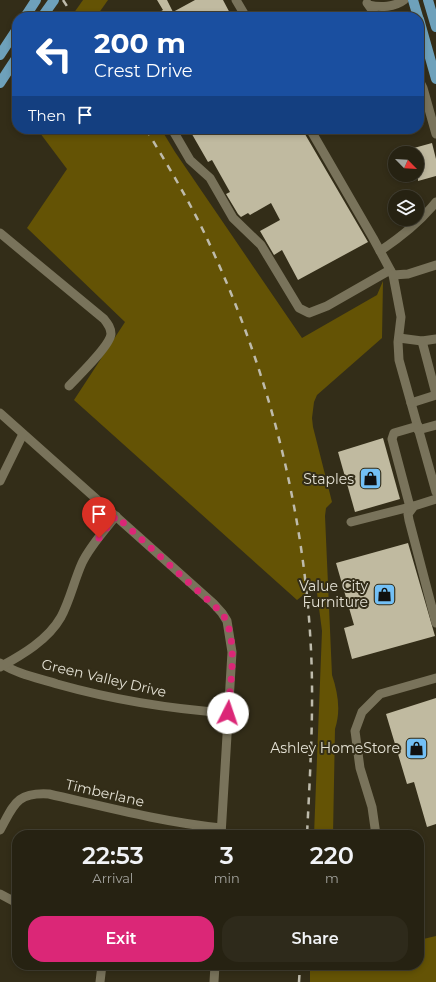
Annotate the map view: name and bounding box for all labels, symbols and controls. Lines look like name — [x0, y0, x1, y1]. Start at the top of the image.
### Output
text: 200 m — [94, 26, 186, 60]
icon: left — [28, 28, 80, 80]
text: Crest Drive — [94, 60, 193, 82]
icon: arrive — [74, 104, 96, 126]
text: Then — [28, 106, 66, 125]
north arrow — [388, 146, 424, 182]
map controls — [388, 146, 424, 226]
button: layers — [388, 190, 424, 226]
shop icon: Staples — [357, 466, 383, 492]
place label: Staples — [303, 470, 354, 488]
pin — [82, 497, 116, 538]
icon: arrive — [88, 503, 110, 525]
place label: Value City Furniture — [299, 577, 368, 611]
shop icon: Value City Furniture — [371, 581, 397, 607]
street label: Green Valley Drive — [40, 655, 168, 701]
position arrow — [207, 692, 249, 734]
shop icon: Ashley HomeStore — [403, 735, 429, 761]
place label: Ashley HomeStore — [270, 739, 400, 757]
street label: Timberlane — [64, 775, 146, 811]
text: 22:53 — [82, 841, 144, 870]
text: 3 — [220, 841, 234, 870]
text: 220 — [310, 841, 354, 870]
text: Arrival — [92, 870, 133, 886]
text: min — [214, 870, 240, 886]
text: m — [325, 870, 339, 886]
button: Exit — [28, 916, 214, 962]
button: Share — [222, 916, 408, 962]

